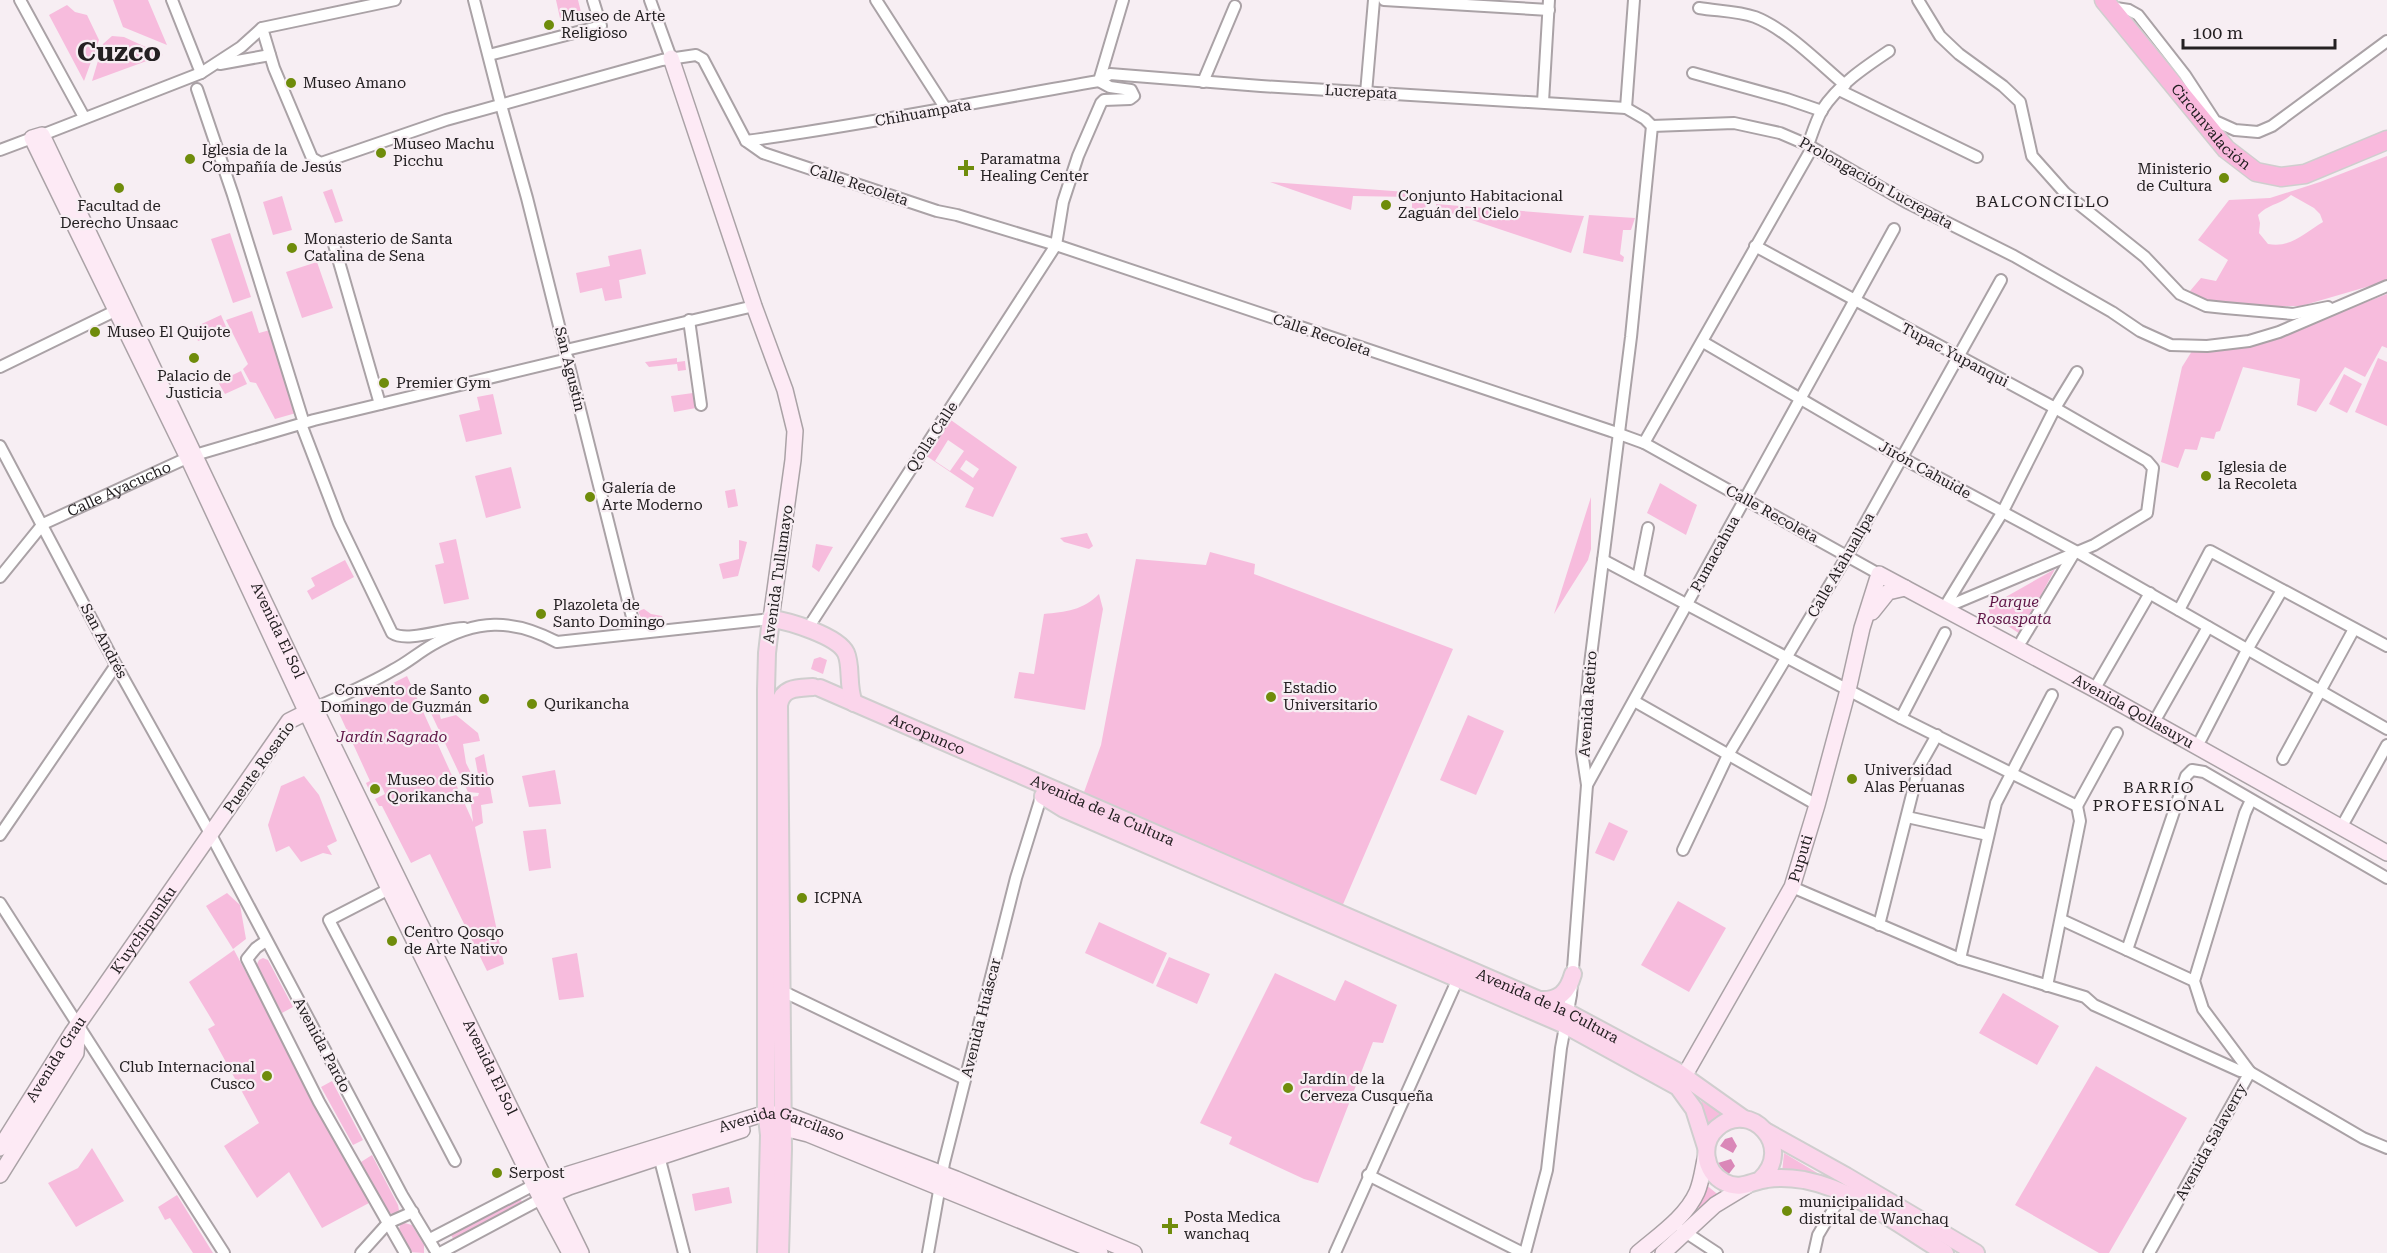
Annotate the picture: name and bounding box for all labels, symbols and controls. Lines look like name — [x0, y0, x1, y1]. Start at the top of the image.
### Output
place label: Museo de Arte Religioso — [561, 7, 665, 42]
scale bar — [2183, 12, 2334, 50]
marker: Museo de Arte Religioso — [542, 18, 556, 32]
text: 100 m — [2192, 22, 2243, 43]
district label: Cuzco — [77, 36, 161, 68]
place label: Museo Amano — [303, 74, 406, 92]
marker: Museo Amano — [284, 76, 298, 90]
street label: Circunvalación — [2167, 80, 2254, 174]
street label: Lucrepata — [1324, 81, 1398, 103]
street label: Chihuampata — [874, 96, 972, 130]
street label: Prolongación Lucrepata — [1796, 133, 1956, 233]
place label: Museo Machu Picchu — [393, 135, 495, 170]
place label: Iglesia de la Compañía de Jesús — [202, 141, 342, 176]
marker: Museo Machu Picchu — [374, 146, 388, 160]
place label: Paramatma Healing Center — [980, 150, 1089, 185]
marker: Iglesia de la Compañía de Jesús — [183, 152, 197, 166]
marker: Paramatma Healing Center — [957, 159, 975, 177]
place label: Ministerio de Cultura — [2136, 160, 2212, 195]
street label: Calle Recoleta — [807, 161, 911, 209]
marker: Ministerio de Cultura — [2217, 171, 2231, 185]
marker: Facultad de Derecho Unsaac — [112, 181, 126, 195]
place label: Conjunto Habitacional Zaguán del Cielo — [1398, 187, 1563, 222]
district label: BALCONCILLO — [1975, 192, 2111, 211]
place label: Facultad de Derecho Unsaac — [60, 197, 178, 232]
marker: Conjunto Habitacional Zaguán del Cielo — [1379, 198, 1393, 212]
place label: Monasterio de Santa Catalina de Sena — [304, 230, 452, 265]
marker: Monasterio de Santa Catalina de Sena — [285, 241, 299, 255]
street label: Calle Recoleta — [1270, 310, 1374, 360]
street label: Tupac Yupanqui — [1898, 319, 2012, 391]
place label: Museo El Quijote — [107, 323, 230, 341]
marker: Museo El Quijote — [88, 325, 102, 339]
street label: San Agustín — [551, 325, 589, 414]
marker: Palacio de Justicia — [187, 351, 201, 365]
place label: Palacio de Justicia — [157, 367, 231, 402]
place label: Premier Gym — [396, 374, 491, 392]
marker: Premier Gym — [377, 376, 391, 390]
street label: Q'olla Calle — [902, 398, 962, 476]
street label: Jirón Cahuide — [1876, 437, 1974, 503]
street label: Calle Ayacucho — [65, 458, 174, 521]
place label: Iglesia de la Recoleta — [2218, 458, 2297, 493]
marker: Iglesia de la Recoleta — [2199, 469, 2213, 483]
place label: Galería de Arte Moderno — [602, 479, 703, 514]
street label: Calle Recoleta — [1723, 481, 1821, 547]
marker: Galería de Arte Moderno — [583, 490, 597, 504]
street label: Avenida Tullumayo — [759, 504, 797, 644]
street label: Calle Atahuallpa — [1804, 509, 1878, 621]
street label: Pumacahua — [1687, 513, 1743, 595]
street label: Avenida El Sol — [247, 579, 308, 681]
park label: Parque Rosaspata — [1976, 593, 2052, 628]
place label: Plazoleta de Santo Domingo — [553, 596, 665, 631]
street label: San Andrés — [77, 600, 131, 682]
marker: Plazoleta de Santo Domingo — [534, 607, 548, 621]
street label: Avenida Retiro — [1575, 650, 1601, 758]
street label: Avenida Qollasuyu — [2069, 670, 2198, 752]
place label: Estadio Universitario — [1283, 679, 1378, 714]
place label: Convento de Santo Domingo de Guzmán — [320, 681, 472, 716]
marker: Estadio Universitario — [1264, 690, 1278, 704]
marker: Convento de Santo Domingo de Guzmán — [477, 692, 491, 706]
place label: Qurikancha — [544, 695, 629, 713]
marker: Qurikancha — [525, 697, 539, 711]
street label: Arcopunco — [887, 710, 968, 759]
street label: Puente Rosario — [220, 717, 298, 817]
park label: Jardín Sagrado — [336, 728, 447, 746]
place label: Universidad Alas Peruanas — [1864, 761, 1965, 796]
place label: Museo de Sitio Qorikancha — [387, 771, 494, 806]
street label: Avenida de la Cultura — [1028, 771, 1177, 850]
marker: Universidad Alas Peruanas — [1845, 772, 1859, 786]
district label: BARRIO PROFESIONAL — [2093, 778, 2225, 815]
marker: Museo de Sitio Qorikancha — [368, 782, 382, 796]
street label: Puputi — [1785, 832, 1816, 884]
street label: K'uychipunku — [107, 882, 181, 977]
place label: ICPNA — [814, 889, 863, 907]
marker: ICPNA — [795, 891, 809, 905]
place label: Centro Qosqo de Arte Nativo — [404, 923, 508, 958]
marker: Centro Qosqo de Arte Nativo — [385, 934, 399, 948]
street label: Avenida Huáscar — [957, 956, 1005, 1080]
street label: Avenida de la Cultura — [1474, 965, 1622, 1047]
street label: Avenida Pardo — [289, 994, 355, 1096]
street label: Avenida Grau — [22, 1012, 90, 1105]
street label: Avenida El Sol — [459, 1016, 521, 1118]
place label: Club Internacional Cusco — [119, 1058, 255, 1093]
marker: Club Internacional Cusco — [260, 1069, 274, 1083]
place label: Jardín de la Cerveza Cusqueña — [1300, 1070, 1433, 1105]
street label: Avenida Salaverry — [2171, 1080, 2251, 1204]
marker: Jardín de la Cerveza Cusqueña — [1281, 1081, 1295, 1095]
street label: Avenida Garcilaso — [716, 1104, 847, 1145]
place label: Serpost — [509, 1164, 565, 1182]
marker: Serpost — [490, 1166, 504, 1180]
place label: municipalidad distrital de Wanchaq — [1799, 1193, 1949, 1228]
marker: municipalidad distrital de Wanchaq — [1780, 1204, 1794, 1218]
place label: Posta Medica wanchaq — [1184, 1208, 1280, 1243]
marker: Posta Medica wanchaq — [1161, 1217, 1179, 1235]

